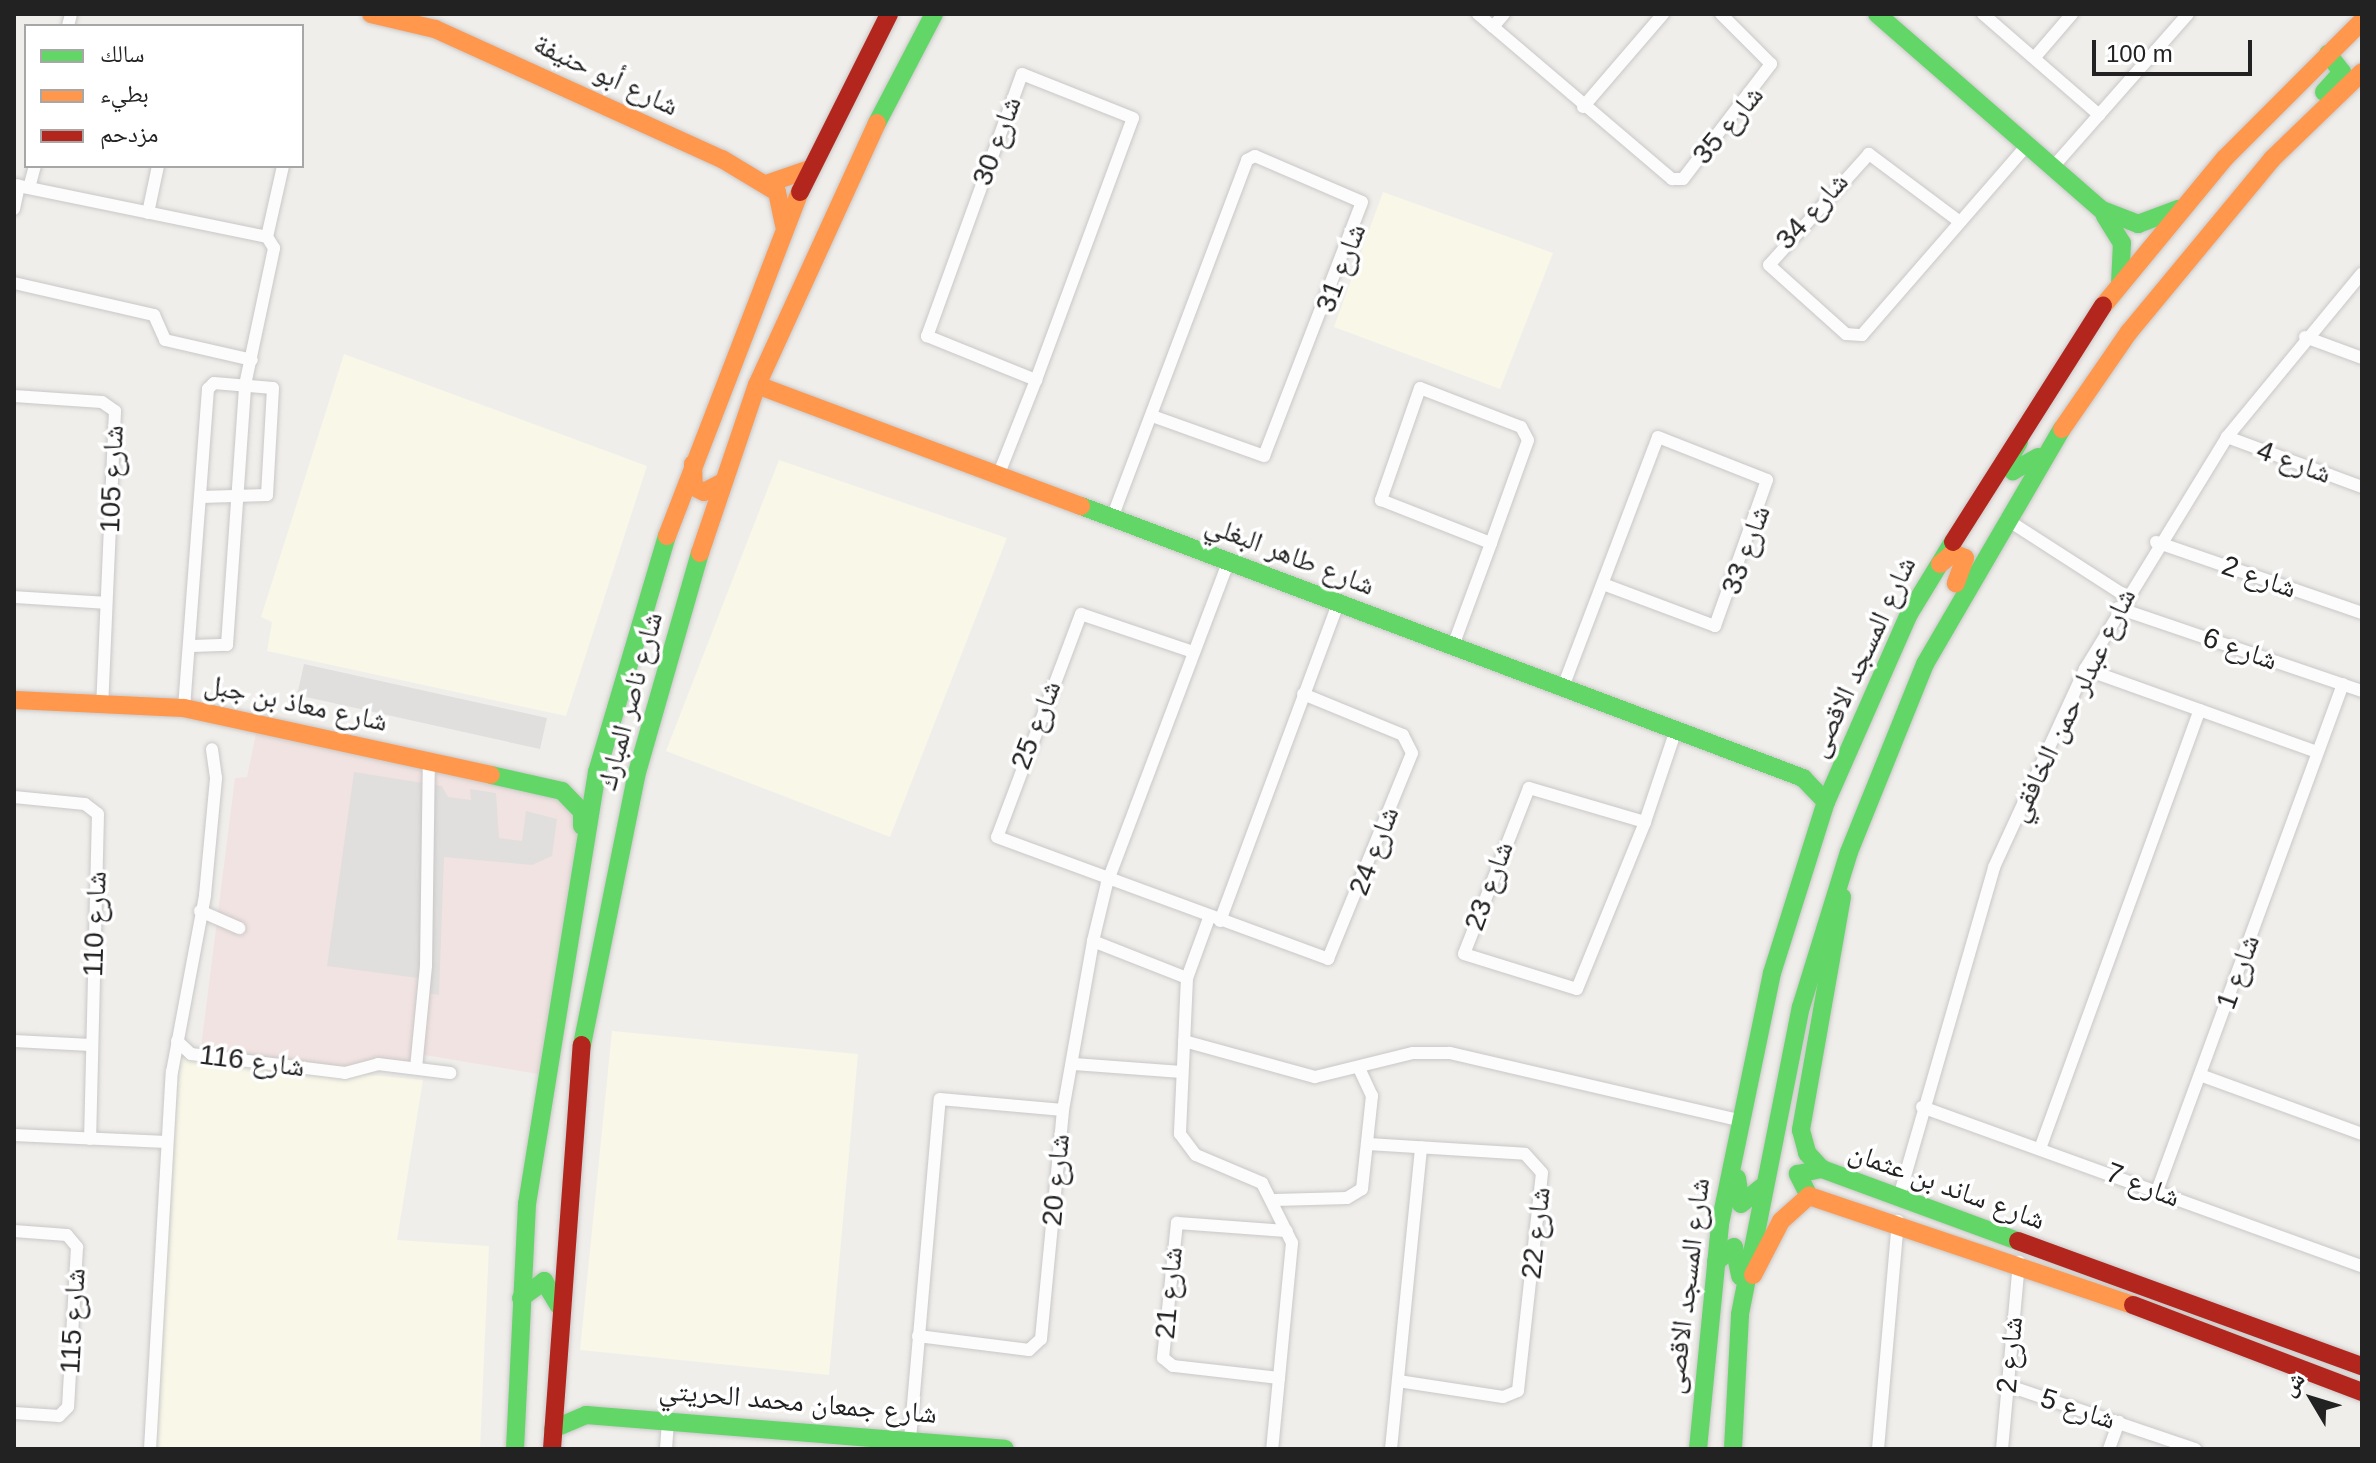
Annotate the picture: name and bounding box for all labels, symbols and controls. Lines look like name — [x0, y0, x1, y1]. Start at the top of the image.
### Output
legend — [24, 24, 304, 168]
scale bar — [2096, 24, 2256, 74]
street label: شارع أبو حنيفة — [528, 27, 684, 123]
text: سالك — [100, 40, 145, 67]
text: 100 m — [2106, 40, 2173, 67]
street label: شارع 35 — [1686, 79, 1770, 171]
text: بطيء — [100, 80, 149, 107]
street label: شارع 30 — [965, 92, 1029, 190]
text: مزدحم — [100, 120, 159, 147]
street label: شارع 34 — [1769, 166, 1855, 256]
street label: شارع 31 — [1309, 219, 1373, 317]
street label: شارع 105 — [93, 425, 131, 533]
street label: شارع 4 — [2252, 433, 2336, 491]
street label: شارع 33 — [1714, 501, 1778, 599]
street label: شارع طاهر البغلي — [1201, 507, 1379, 603]
street label: شارع 2 — [2217, 549, 2301, 605]
street label: شارع المسجد الاقصى — [1801, 551, 1923, 763]
street label: شارع عبدلر حمن الخافقي — [2001, 583, 2143, 827]
street label: شارع ناصر المبارك — [590, 608, 670, 794]
street label: شارع 6 — [2198, 621, 2282, 677]
street label: شارع معاذ بن جبل — [201, 667, 391, 739]
street label: شارع 25 — [1004, 676, 1068, 774]
street label: شارع 24 — [1342, 802, 1406, 900]
street label: شارع 23 — [1457, 837, 1521, 935]
street label: شارع 110 — [76, 871, 114, 977]
street label: شارع 1 — [2209, 930, 2267, 1014]
street label: شارع 116 — [198, 1038, 306, 1084]
street label: شارع 20 — [1035, 1133, 1077, 1227]
street label: شارع ساند بن عثمان — [1844, 1135, 2050, 1237]
street label: شارع 7 — [2101, 1156, 2185, 1214]
street label: شارع المسجد الاقصى — [1657, 1176, 1717, 1396]
street label: شارع 22 — [1514, 1185, 1558, 1281]
street label: شارع 21 — [1148, 1246, 1190, 1340]
street label: شارع 115 — [53, 1267, 93, 1375]
street label: شارع 2 — [1990, 1315, 2030, 1395]
north arrow — [2272, 1359, 2352, 1439]
text: ش — [2276, 1367, 2310, 1401]
street label: شارع جمعان محمد الحريتي — [658, 1373, 938, 1431]
street label: شارع 5 — [2036, 1381, 2120, 1437]

